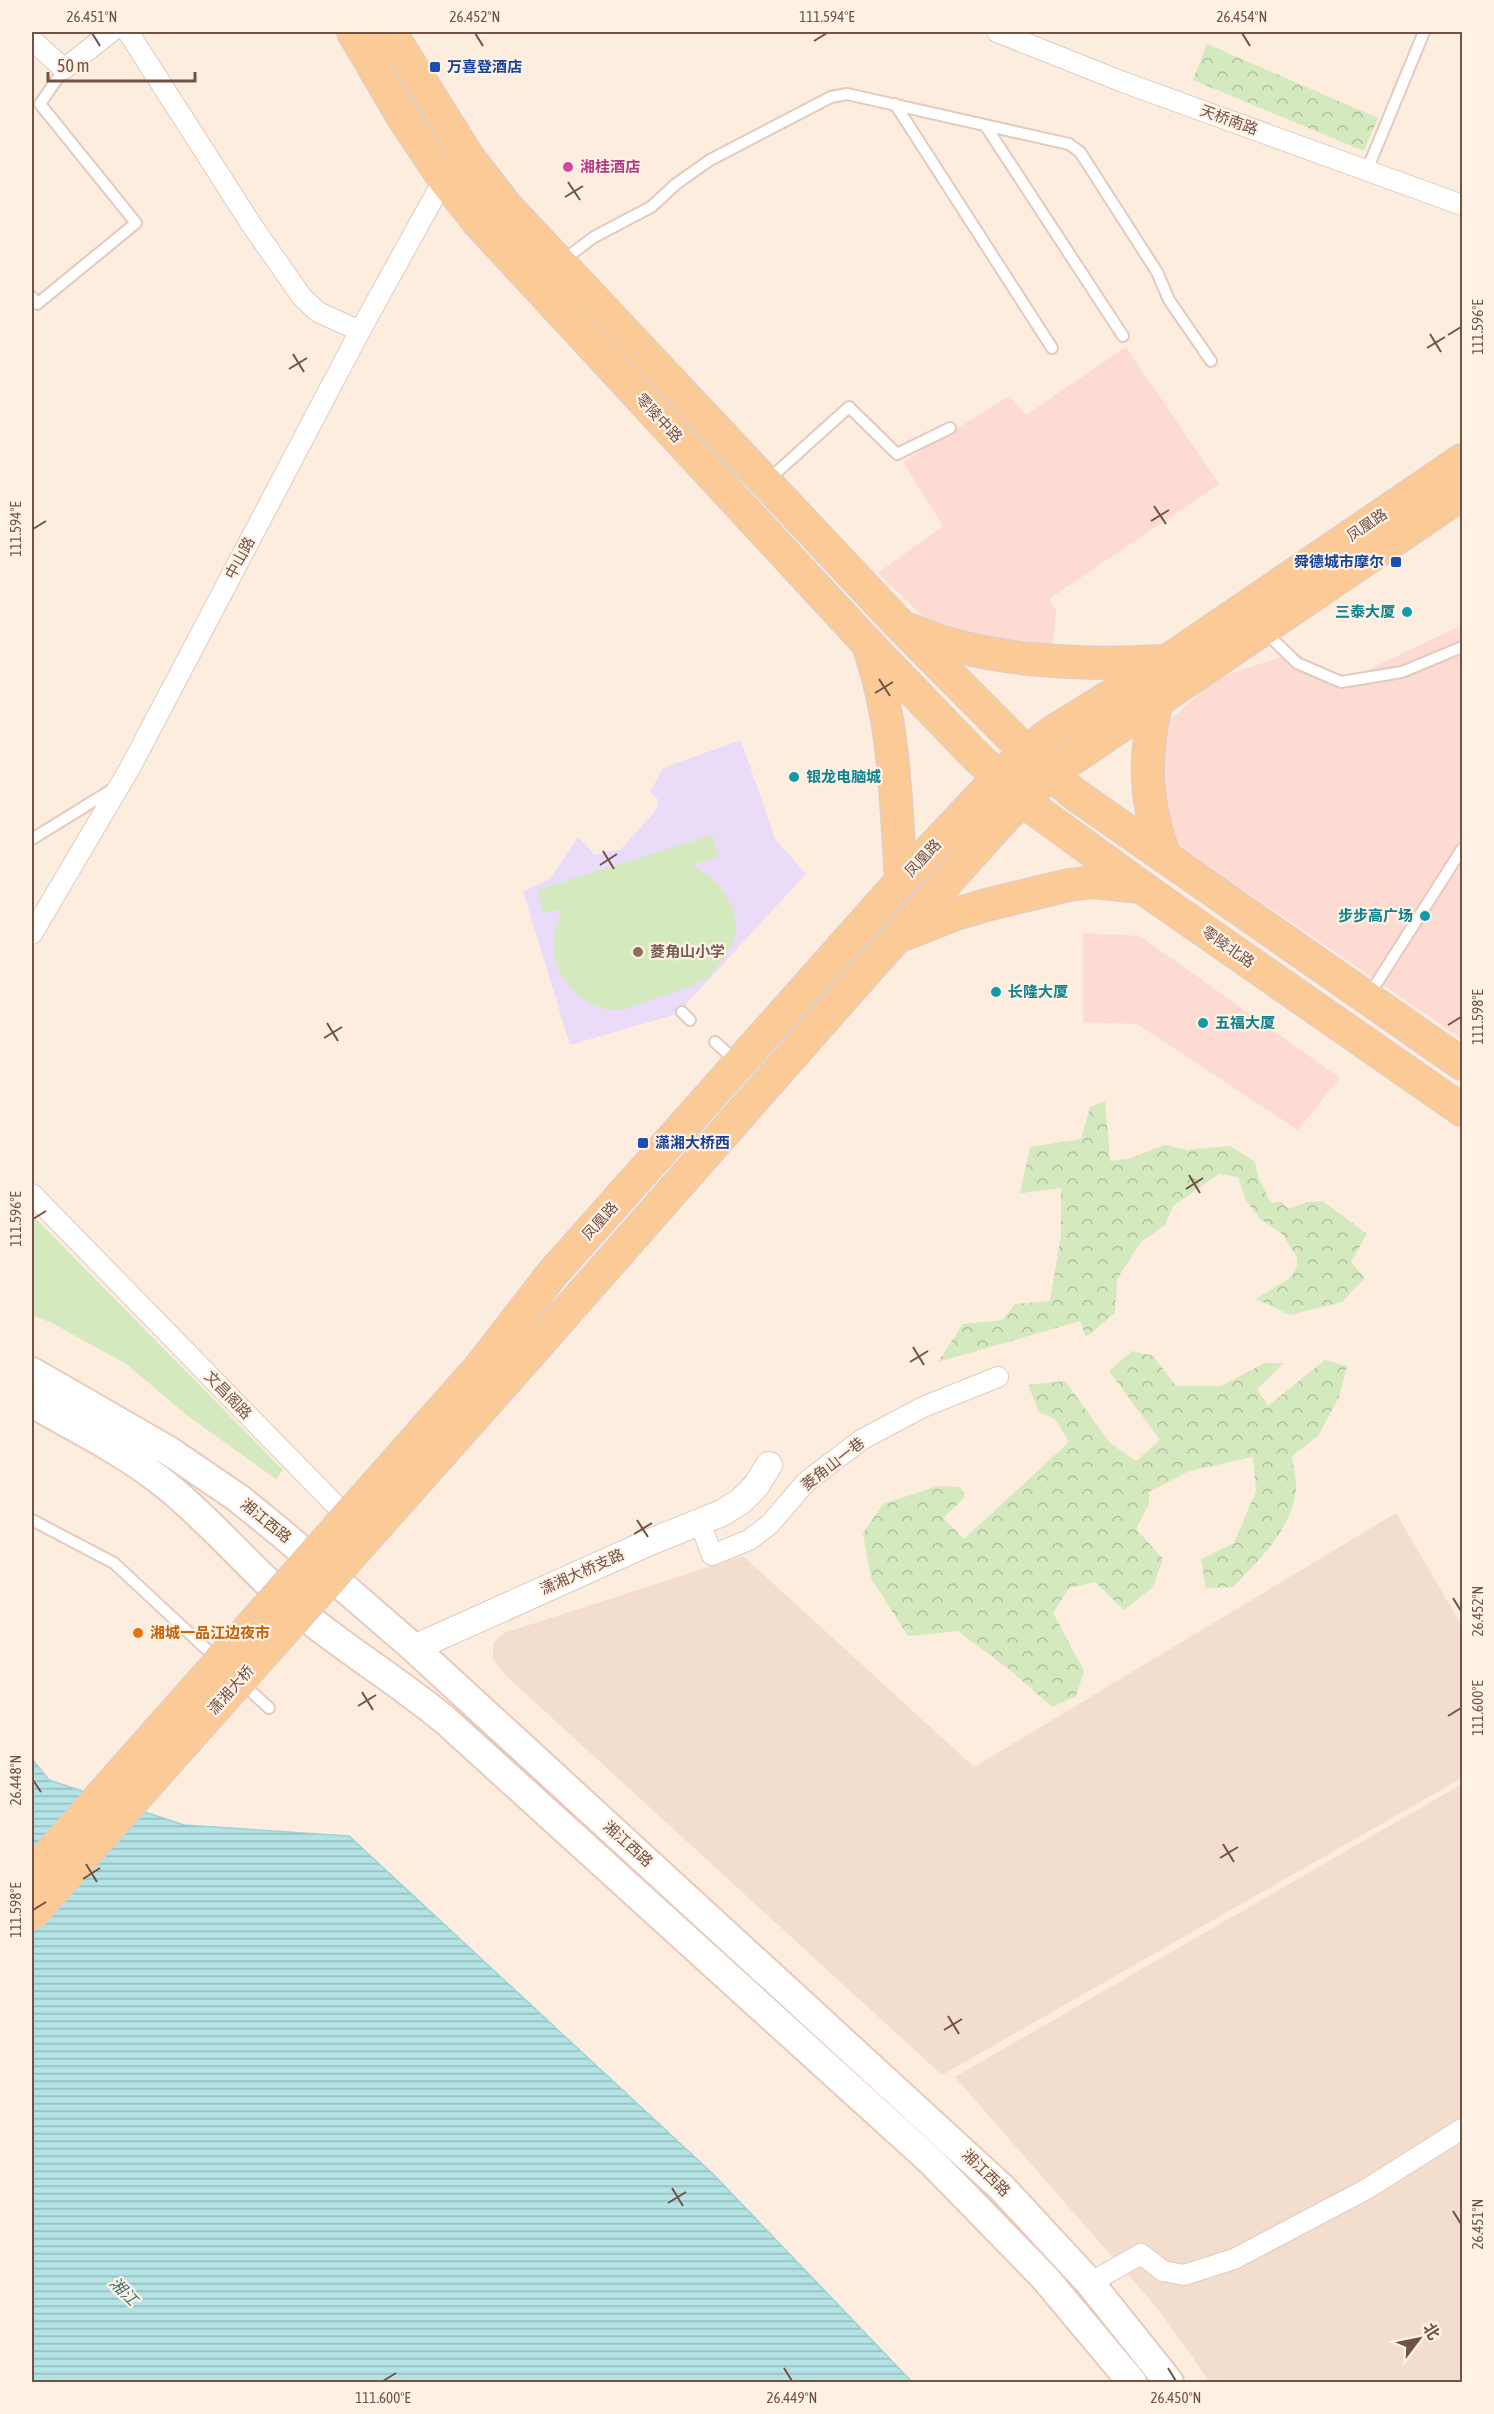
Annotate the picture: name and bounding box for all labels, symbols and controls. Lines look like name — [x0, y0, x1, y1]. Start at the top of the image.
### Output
text: 26.451°N — [67, 8, 117, 25]
text: 26.452°N — [450, 8, 500, 25]
text: 111.594°E — [799, 8, 855, 25]
text: 26.454°N — [1217, 8, 1267, 25]
scale bar — [48, 45, 195, 83]
text: 50 m — [57, 55, 89, 76]
place label: 万喜登酒店 — [447, 58, 522, 75]
marker: 万喜登酒店 — [428, 60, 442, 74]
street label: 天桥南路 — [1198, 101, 1260, 138]
place label: 湘桂酒店 — [580, 158, 640, 175]
marker: 湘桂酒店 — [561, 160, 575, 174]
text: 111.596°E — [1469, 299, 1486, 355]
street label: 零陵中路 — [633, 390, 686, 445]
text: 111.594°E — [7, 501, 24, 557]
street label: 凤凰路 — [1343, 505, 1390, 544]
street label: 中山路 — [221, 534, 258, 582]
place label: 舜德城市摩尔 — [1294, 553, 1384, 570]
marker: 舜德城市摩尔 — [1389, 555, 1403, 569]
place label: 三泰大厦 — [1335, 603, 1395, 620]
marker: 三泰大厦 — [1400, 605, 1414, 619]
place label: 银龙电脑城 — [806, 768, 881, 785]
marker: 银龙电脑城 — [787, 770, 801, 784]
street label: 凤凰路 — [901, 835, 944, 880]
place label: 步步高广场 — [1338, 907, 1413, 924]
marker: 步步高广场 — [1418, 909, 1432, 923]
street label: 零陵北路 — [1199, 922, 1258, 971]
place label: 菱角山小学 — [650, 943, 725, 960]
marker: 菱角山小学 — [631, 945, 645, 959]
place label: 长隆大厦 — [1008, 983, 1068, 1000]
marker: 长隆大厦 — [989, 985, 1003, 999]
text: 111.598°E — [1469, 989, 1486, 1045]
place label: 五福大厦 — [1215, 1014, 1275, 1031]
marker: 五福大厦 — [1196, 1016, 1210, 1030]
place label: 潇湘大桥西 — [655, 1134, 730, 1151]
marker: 潇湘大桥西 — [636, 1136, 650, 1150]
text: 111.596°E — [7, 1191, 24, 1247]
street label: 凤凰路 — [578, 1198, 621, 1243]
street label: 文昌阁路 — [201, 1367, 255, 1422]
street label: 菱角山一巷 — [798, 1434, 867, 1493]
street label: 湘江西路 — [238, 1495, 295, 1546]
street label: 潇湘大桥支路 — [537, 1545, 626, 1598]
text: 26.452°N — [1469, 1586, 1486, 1636]
place label: 湘城一品江边夜市 — [150, 1624, 270, 1641]
marker: 湘城一品江边夜市 — [131, 1626, 145, 1640]
street label: 潇湘大桥 — [204, 1662, 257, 1718]
text: 111.600°E — [1469, 1680, 1486, 1736]
text: 26.448°N — [7, 1755, 24, 1805]
street label: 湘江西路 — [600, 1817, 656, 1870]
text: 111.598°E — [7, 1882, 24, 1938]
street label: 湘江西路 — [959, 2146, 1014, 2200]
text: 26.451°N — [1469, 2199, 1486, 2249]
water label: 湘江 — [106, 2273, 143, 2310]
north arrow — [1389, 2309, 1449, 2369]
text: 北 — [1420, 2319, 1444, 2343]
text: 111.600°E — [355, 2389, 411, 2406]
text: 26.449°N — [767, 2389, 817, 2406]
text: 26.450°N — [1151, 2389, 1201, 2406]

